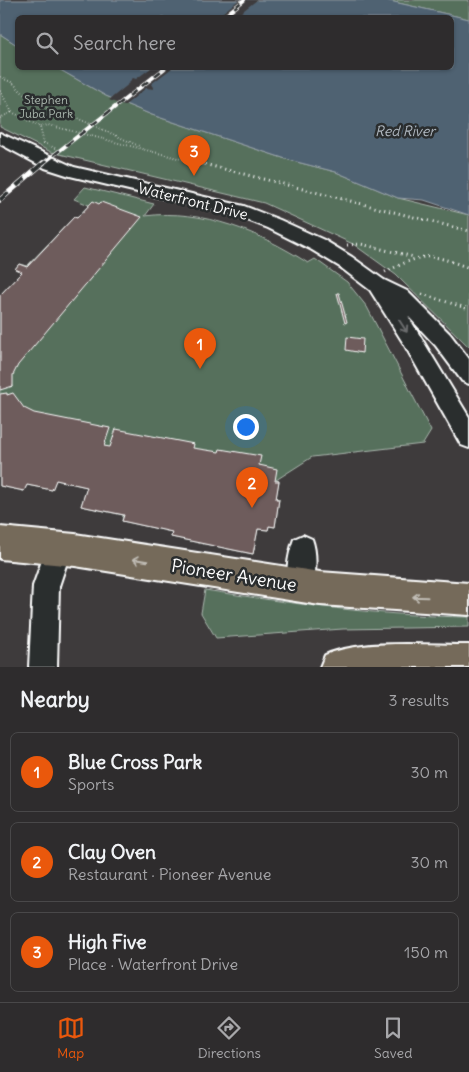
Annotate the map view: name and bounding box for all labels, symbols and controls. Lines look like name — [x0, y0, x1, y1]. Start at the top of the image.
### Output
search box — [15, 15, 454, 70]
icon: search — [33, 29, 61, 57]
text: Search here — [73, 31, 176, 55]
park label: Stephen Juba Park — [19, 92, 73, 121]
water label: Red River — [375, 122, 437, 140]
pin: 3 — [178, 135, 210, 176]
street label: Waterfront Drive — [136, 178, 250, 224]
one-way arrow — [399, 318, 409, 332]
pin: 1 — [184, 328, 216, 369]
your location — [233, 414, 259, 440]
pin: 2 — [236, 467, 268, 508]
street label: Pioneer Avenue — [170, 554, 298, 596]
one-way arrow — [132, 555, 148, 565]
one-way arrow — [413, 592, 429, 601]
text: Nearby — [20, 686, 90, 713]
text: 3 results — [389, 690, 449, 710]
text: Blue Cross Park — [68, 750, 202, 774]
text: 1 — [34, 762, 40, 782]
text: 30 m — [411, 762, 448, 782]
text: Sports — [68, 774, 114, 794]
text: Clay Oven — [68, 840, 156, 864]
text: 2 — [33, 852, 41, 872]
text: 30 m — [411, 852, 448, 872]
text: Restaurant · Pioneer Avenue — [68, 864, 271, 884]
text: High Five — [68, 930, 146, 954]
text: 3 — [32, 942, 42, 962]
text: 150 m — [404, 942, 448, 962]
text: Place · Waterfront Drive — [68, 954, 238, 974]
tab: Map — [57, 1014, 85, 1062]
tab: Directions — [198, 1014, 261, 1062]
tab: Saved — [374, 1014, 412, 1062]

